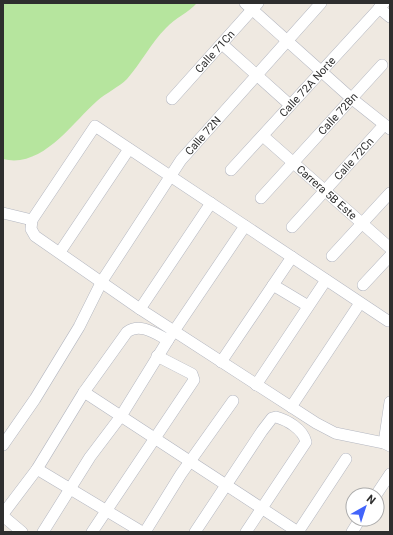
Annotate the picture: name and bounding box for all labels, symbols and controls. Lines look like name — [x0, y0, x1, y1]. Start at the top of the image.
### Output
street label: Calle 71Cn — [193, 28, 238, 76]
street label: Calle 72A Norte — [277, 54, 339, 120]
street label: Calle 72Bn — [316, 90, 361, 138]
street label: Calle 72N — [182, 114, 224, 158]
street label: Calle 72Cn — [332, 135, 376, 183]
street label: Carrera 5B Este — [294, 163, 359, 223]
north arrow — [345, 487, 385, 527]
text: N — [364, 492, 378, 507]

